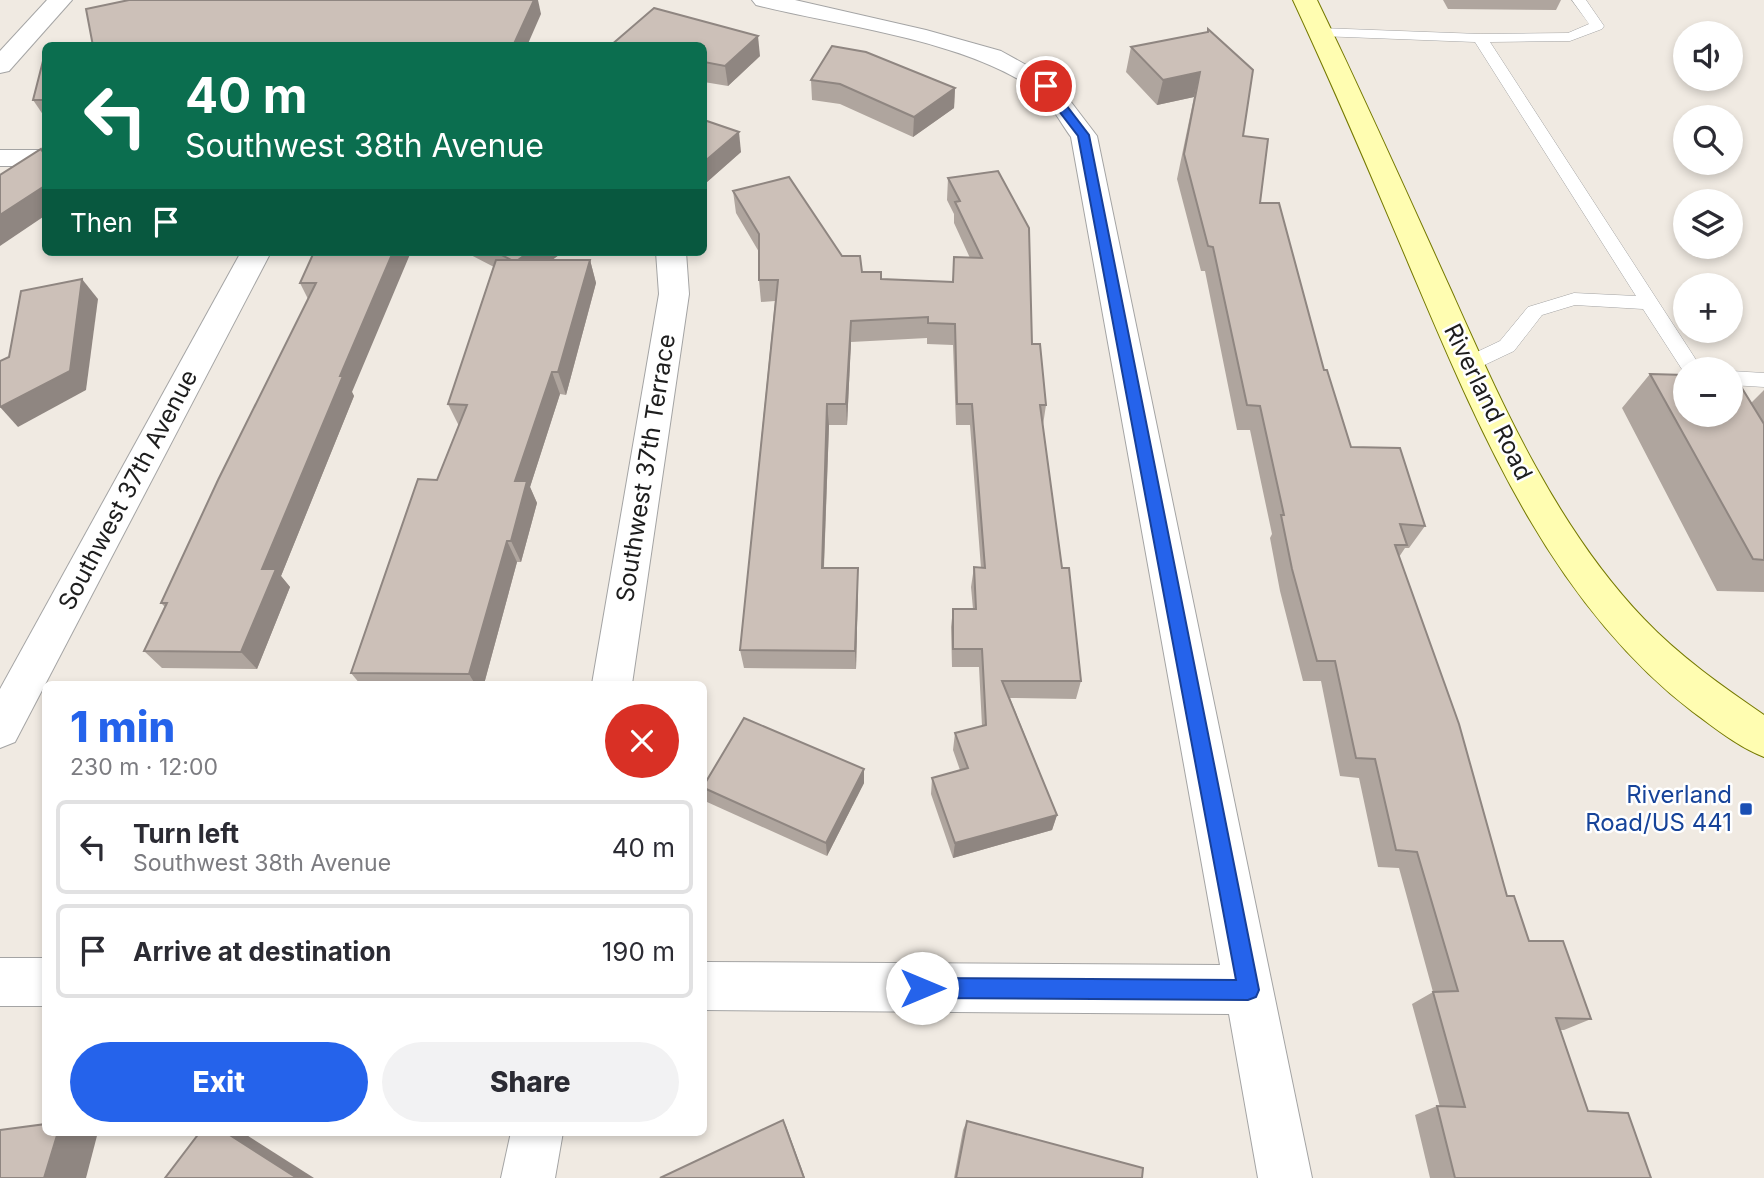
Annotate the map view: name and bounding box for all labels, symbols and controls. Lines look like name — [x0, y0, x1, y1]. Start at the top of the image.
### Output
map controls — [1673, 21, 1743, 427]
button: sound — [1673, 21, 1743, 91]
pin — [1016, 56, 1076, 116]
text: 40 m — [185, 66, 308, 125]
icon: arrive — [1027, 67, 1065, 105]
icon: left — [70, 70, 161, 161]
button: search — [1673, 105, 1743, 175]
text: Southwest 38th Avenue — [185, 126, 544, 165]
button: layers — [1673, 189, 1743, 259]
icon: arrive — [147, 203, 185, 241]
text: Then — [70, 207, 133, 238]
button: + — [1673, 273, 1743, 343]
street label: Riverland Road — [1438, 319, 1539, 485]
street label: Southwest 37th Terrace — [610, 332, 681, 604]
button: − — [1673, 357, 1743, 427]
street label: Southwest 37th Avenue — [52, 365, 203, 615]
text: 1 min — [70, 701, 175, 752]
button: close — [605, 704, 679, 778]
text: 230 m · 12:00 — [70, 753, 218, 781]
place label: Riverland Road/US 441 — [1585, 780, 1732, 837]
marker: Riverland Road/US 441 — [1738, 801, 1754, 817]
text: Turn left — [133, 818, 239, 849]
icon: left — [74, 828, 112, 866]
text: 40 m — [612, 832, 675, 863]
text: Southwest 38th Avenue — [133, 849, 391, 877]
icon: arrive — [74, 932, 112, 970]
text: Arrive at destination — [133, 936, 392, 967]
text: 190 m — [602, 936, 675, 967]
position arrow — [885, 951, 959, 1025]
button: Exit — [70, 1042, 368, 1122]
button: Share — [382, 1042, 679, 1122]

